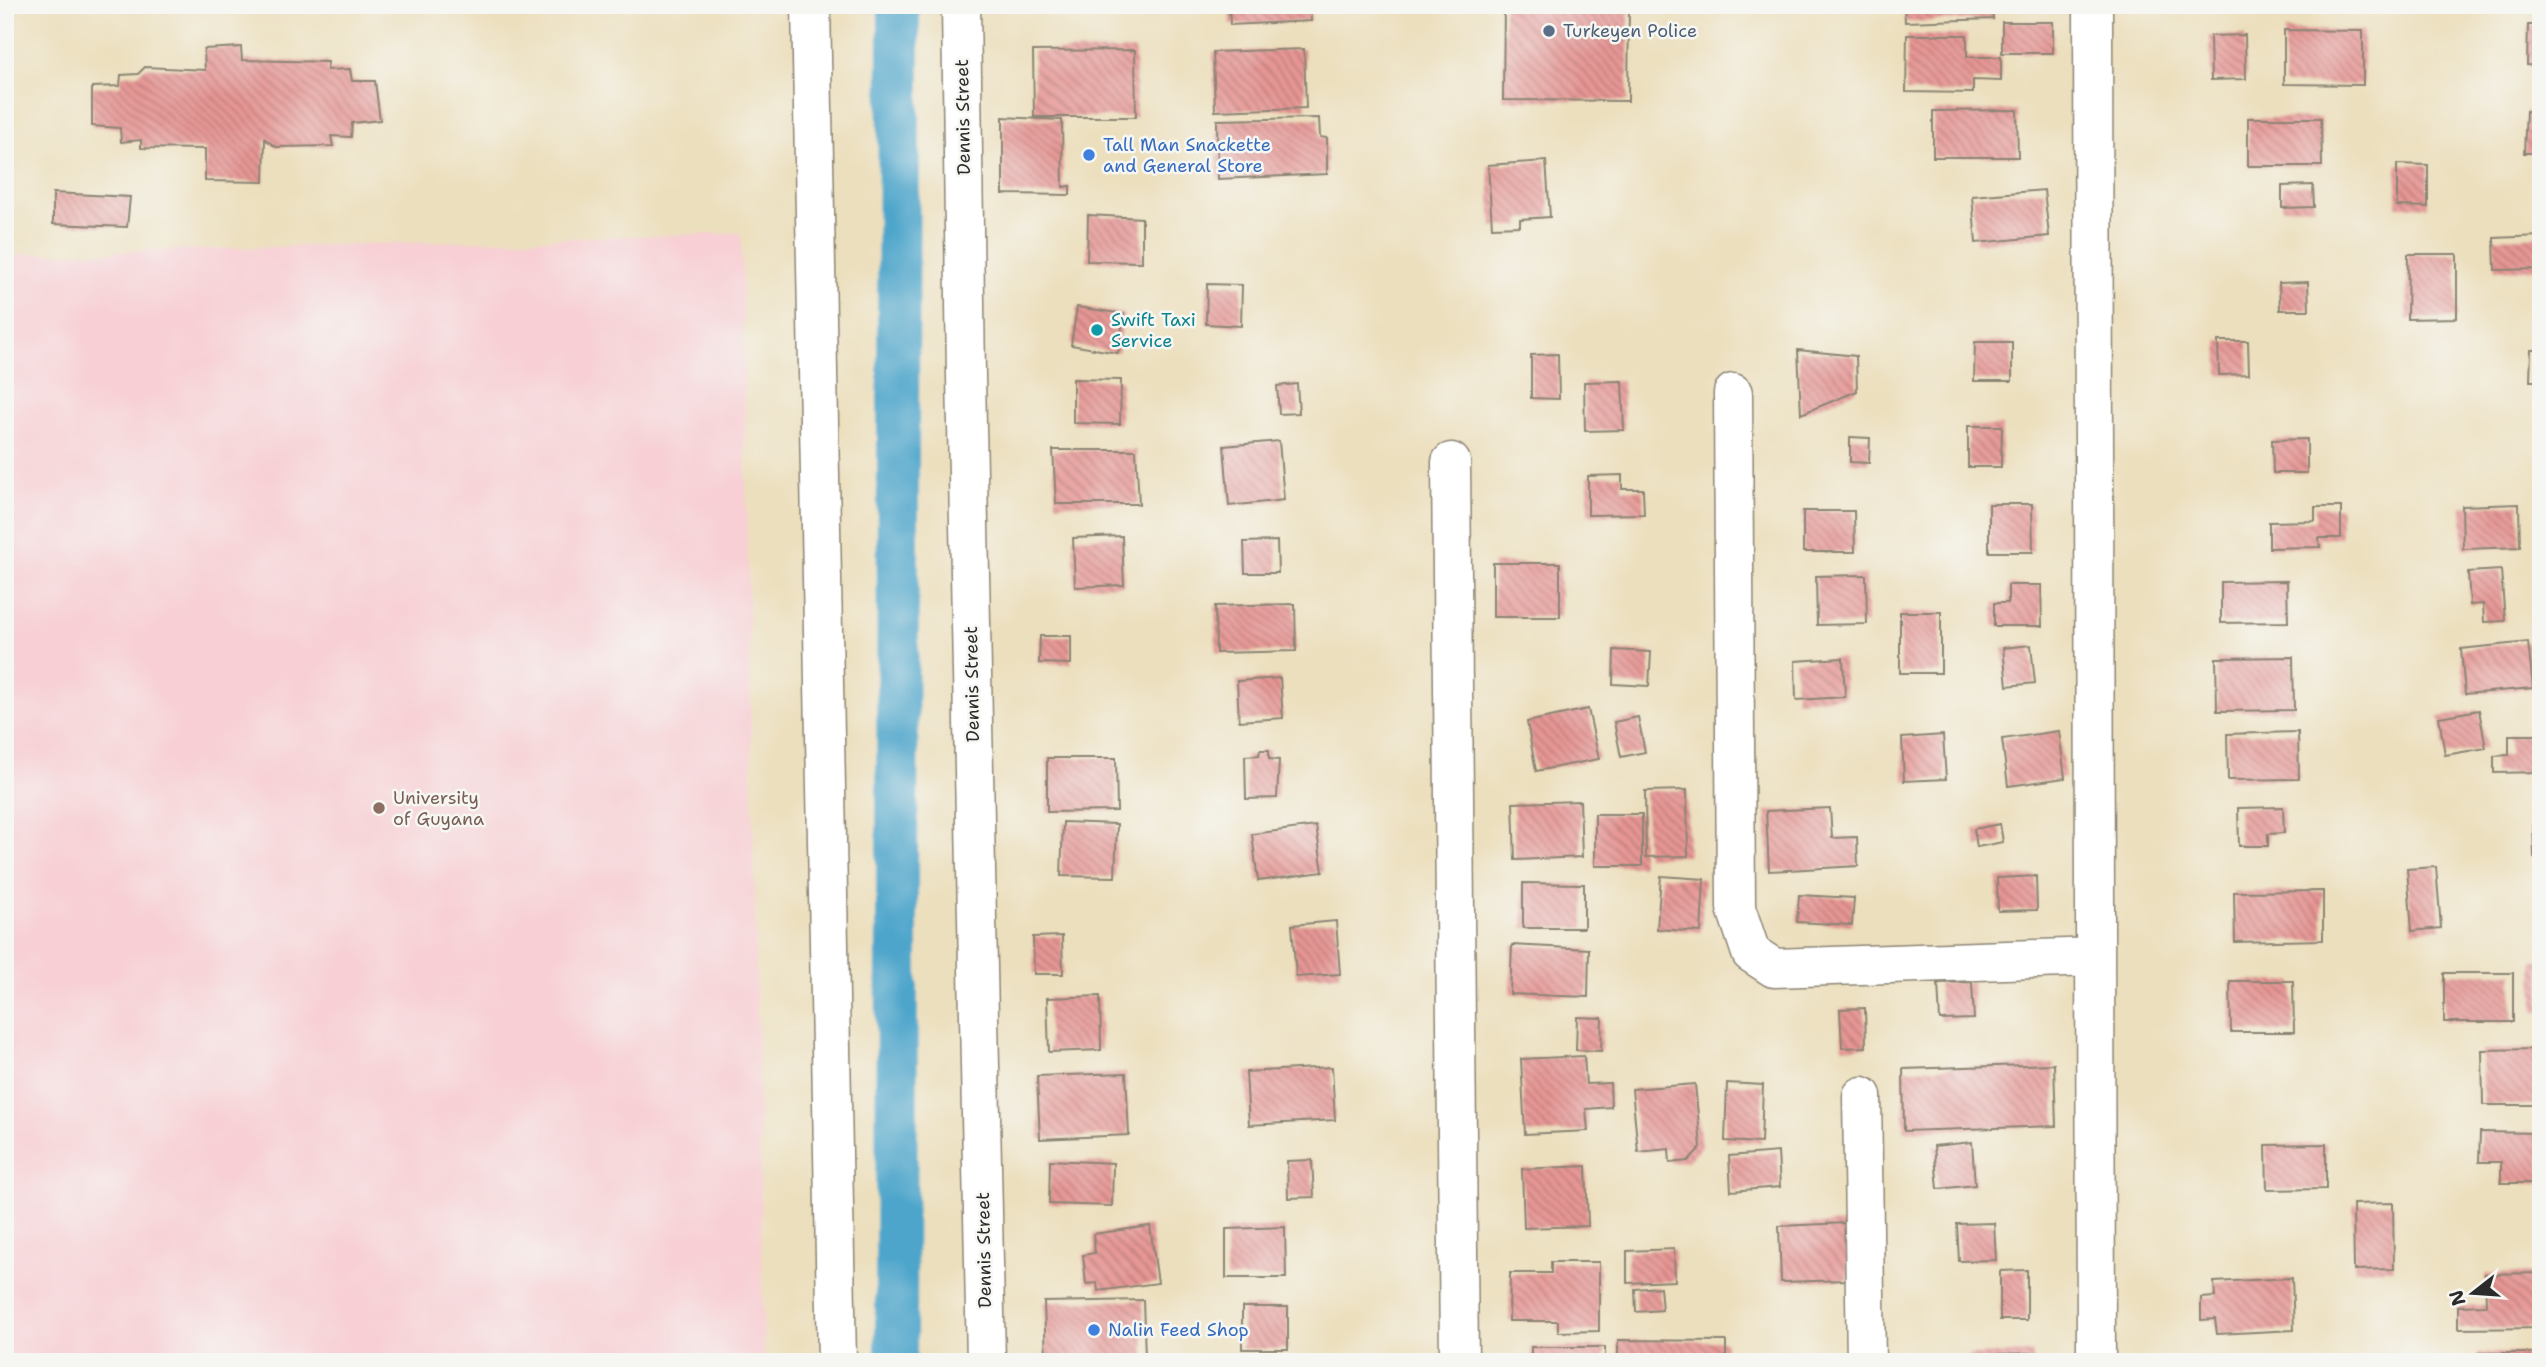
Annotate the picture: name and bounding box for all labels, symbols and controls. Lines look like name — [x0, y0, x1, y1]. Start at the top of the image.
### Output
place label: Turkeyen Police — [1563, 19, 1697, 43]
marker: Turkeyen Police — [1541, 23, 1557, 39]
street label: Dennis Street — [950, 59, 976, 175]
place label: Tall Man Snackette and General Store — [1103, 133, 1271, 178]
marker: Tall Man Snackette and General Store — [1081, 147, 1097, 163]
place label: Swift Taxi Service — [1111, 308, 1196, 353]
marker: Swift Taxi Service — [1089, 322, 1105, 338]
street label: Dennis Street — [959, 626, 985, 742]
place label: University of Guyana — [393, 786, 484, 831]
marker: University of Guyana — [371, 800, 387, 816]
street label: Dennis Street — [971, 1192, 997, 1308]
north arrow — [2438, 1258, 2508, 1328]
text: N — [2443, 1287, 2471, 1309]
place label: Nalin Feed Shop — [1108, 1318, 1249, 1342]
marker: Nalin Feed Shop — [1086, 1322, 1102, 1338]

